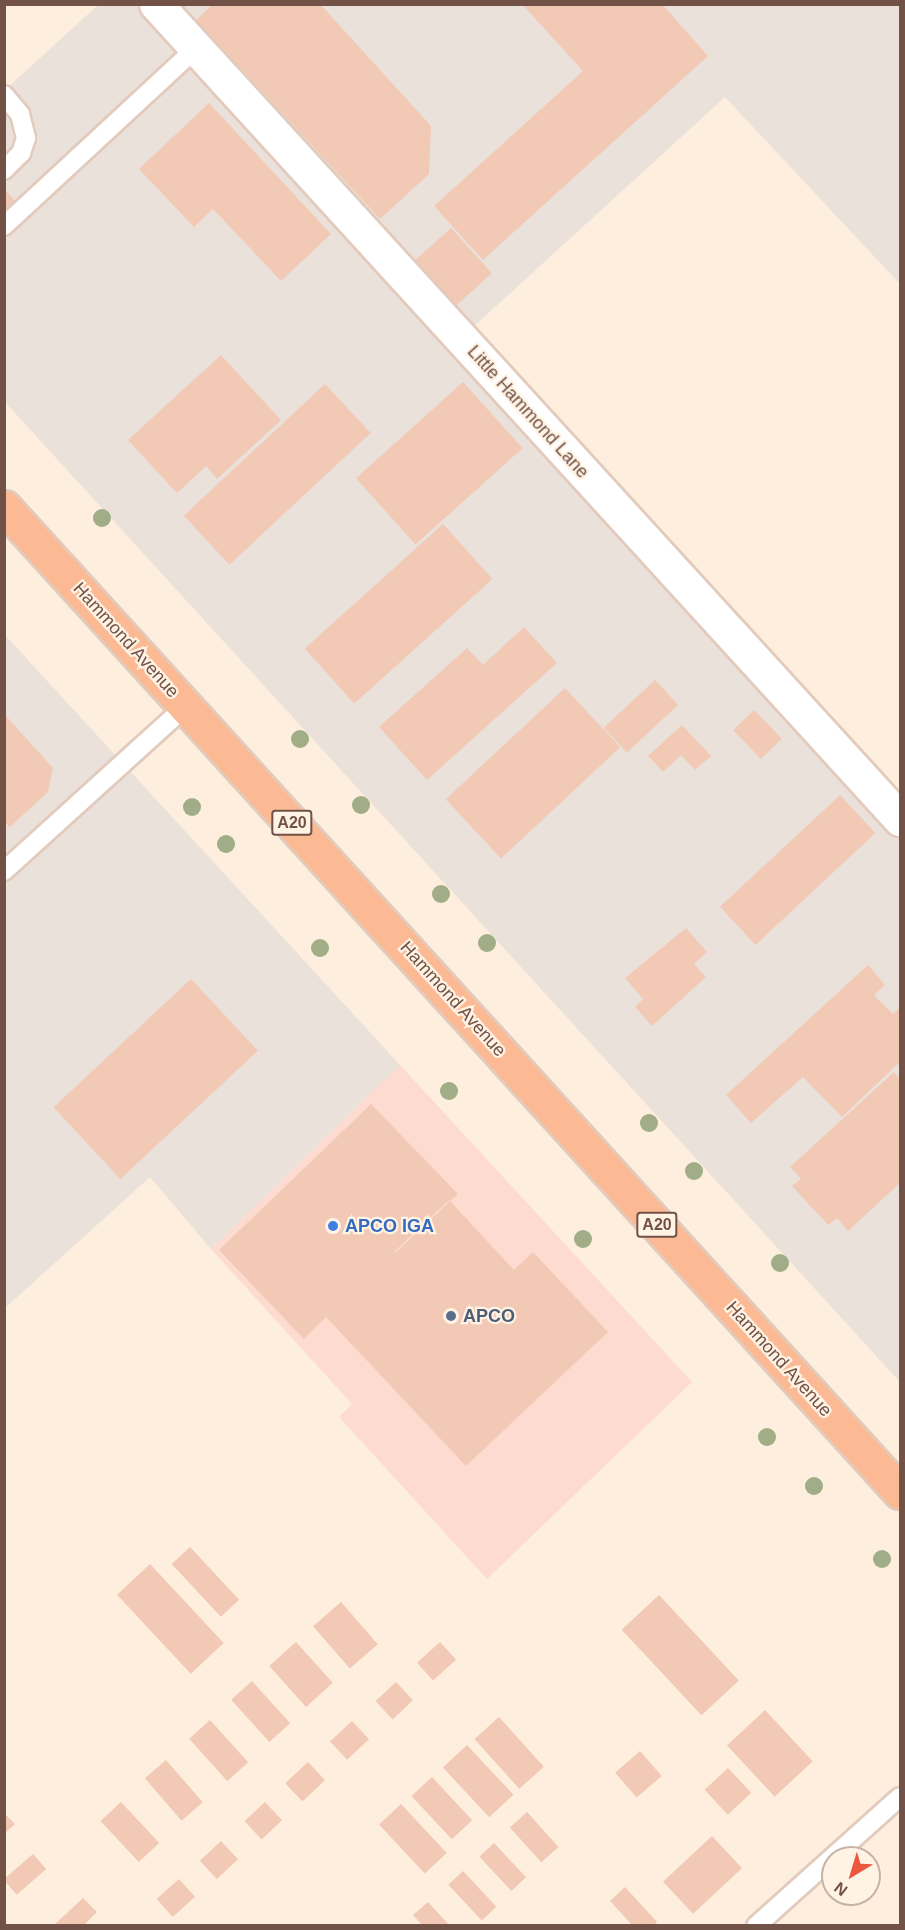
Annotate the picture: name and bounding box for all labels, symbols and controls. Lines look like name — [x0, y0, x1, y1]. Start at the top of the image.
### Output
street label: Little Hammond Lane — [463, 341, 593, 483]
street label: Hammond Avenue — [68, 578, 184, 702]
road number: A20 — [271, 810, 313, 836]
street label: Hammond Avenue — [395, 937, 511, 1061]
road number: A20 — [636, 1212, 678, 1238]
place label: APCO IGA — [345, 1215, 434, 1237]
marker: APCO IGA — [326, 1219, 340, 1233]
street label: Hammond Avenue — [721, 1297, 837, 1421]
place label: APCO — [463, 1305, 515, 1327]
marker: APCO — [444, 1309, 458, 1323]
north arrow — [821, 1846, 881, 1906]
text: N — [831, 1879, 851, 1899]

